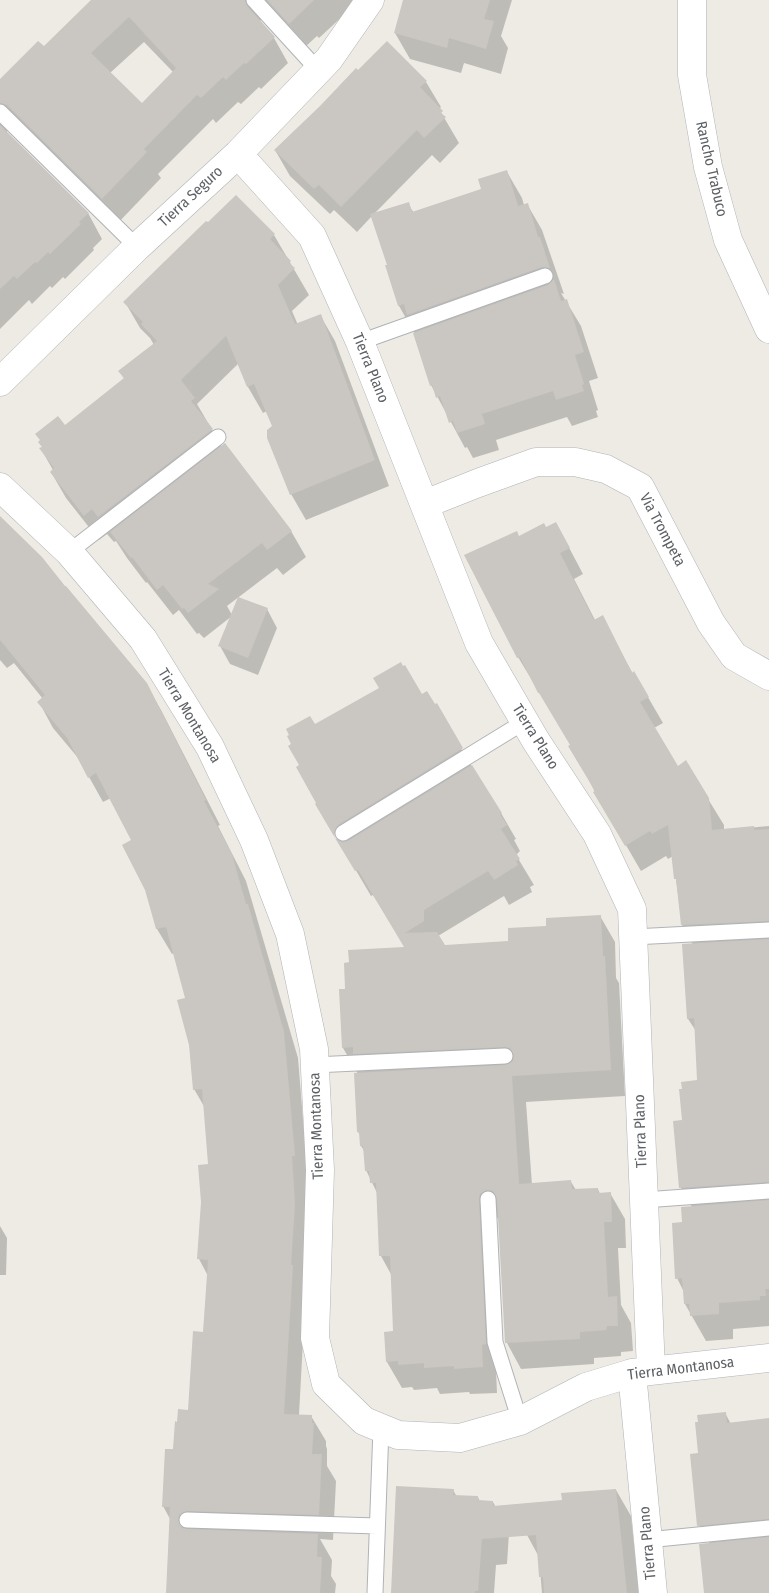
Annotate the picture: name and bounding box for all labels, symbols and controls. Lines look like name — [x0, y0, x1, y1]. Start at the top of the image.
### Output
street label: Rancho Trabuco — [691, 119, 731, 219]
street label: Tierra Seguro — [155, 163, 227, 231]
street label: Tierra Plano — [348, 330, 392, 406]
street label: Via Trompeta — [635, 490, 689, 570]
street label: Tierra Montanosa — [154, 665, 224, 767]
street label: Tierra Plano — [508, 701, 562, 773]
street label: Tierra Montanosa — [306, 1072, 328, 1180]
street label: Tierra Plano — [631, 1094, 651, 1168]
street label: Tierra Montanosa — [627, 1354, 735, 1384]
street label: Tierra Plano — [636, 1505, 660, 1581]

